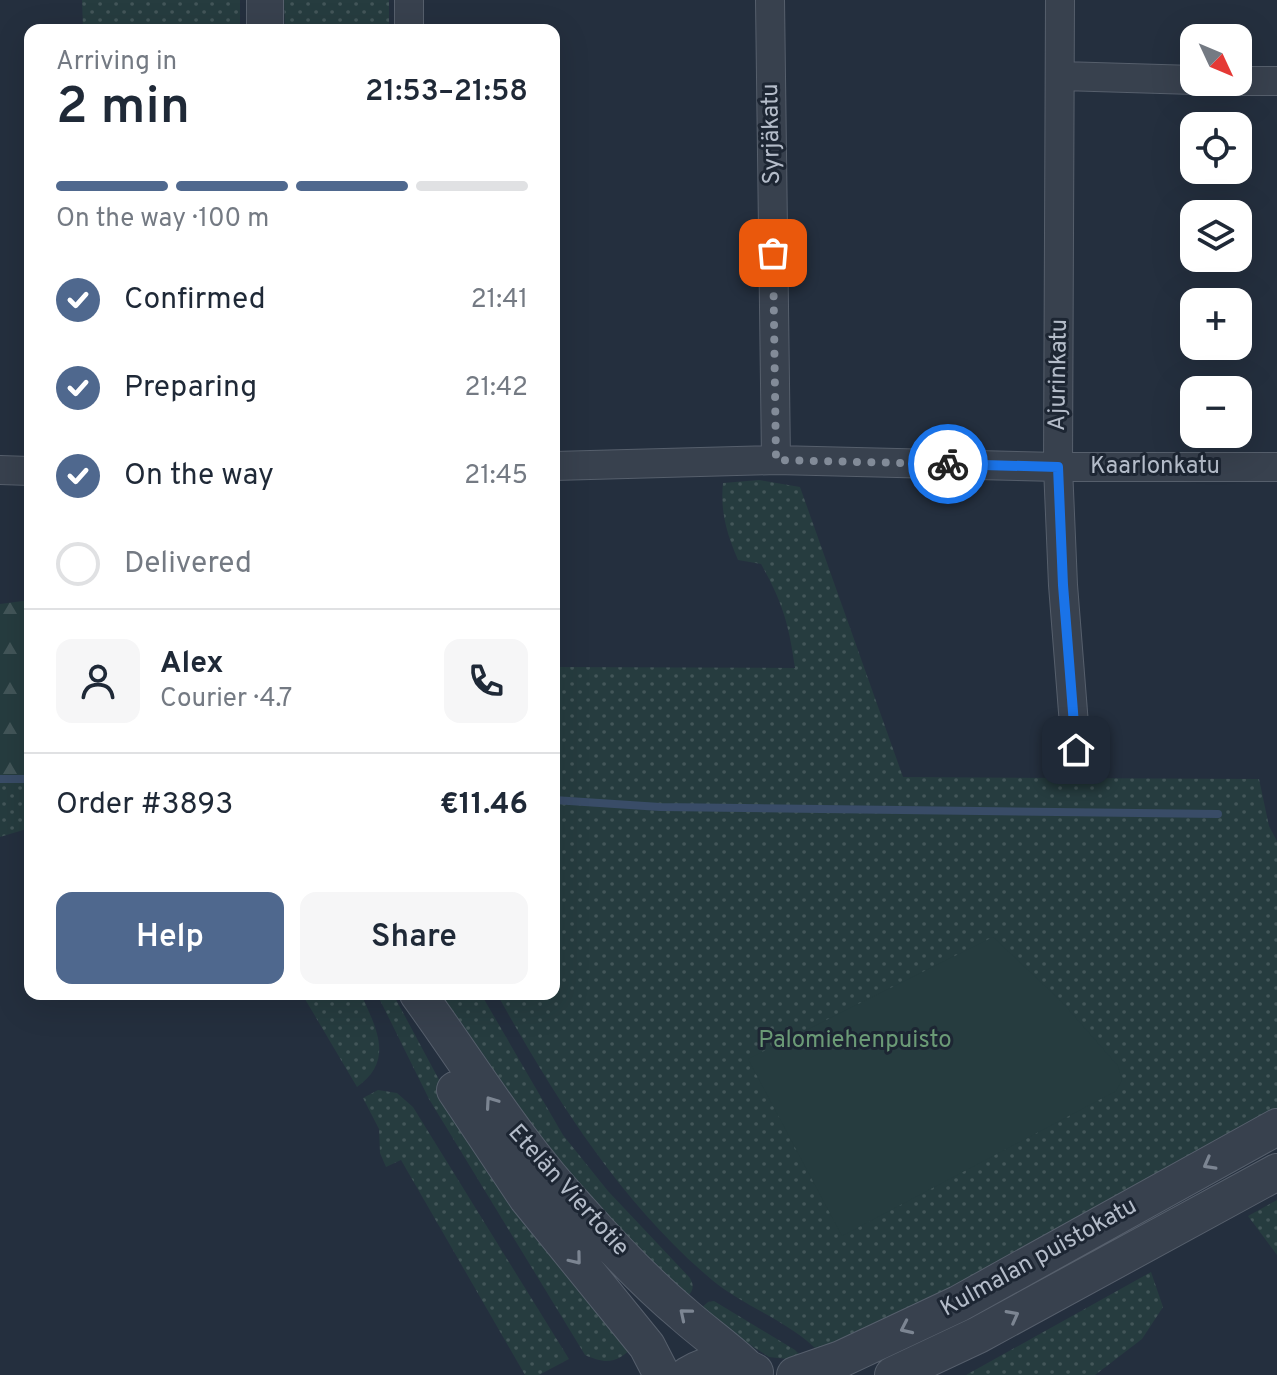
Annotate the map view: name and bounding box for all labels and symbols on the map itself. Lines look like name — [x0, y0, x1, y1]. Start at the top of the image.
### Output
north arrow — [1180, 24, 1252, 96]
street label: Syrjäkatu — [756, 83, 788, 185]
pin — [739, 219, 807, 287]
street label: Ajurinkatu — [1043, 319, 1075, 431]
courier — [908, 424, 988, 504]
street label: Kaarlonkatu — [1090, 452, 1220, 482]
pin — [1042, 716, 1110, 784]
park label: Palomiehenpuisto — [758, 1026, 952, 1056]
one-way arrow — [486, 1096, 501, 1110]
street label: Etelän Viertotie — [501, 1119, 635, 1263]
one-way arrow — [1202, 1155, 1217, 1170]
street label: Kulmalan puistokatu — [936, 1192, 1142, 1324]
one-way arrow — [566, 1250, 581, 1264]
one-way arrow — [679, 1309, 694, 1324]
one-way arrow — [1005, 1311, 1019, 1326]
one-way arrow — [900, 1319, 915, 1335]

